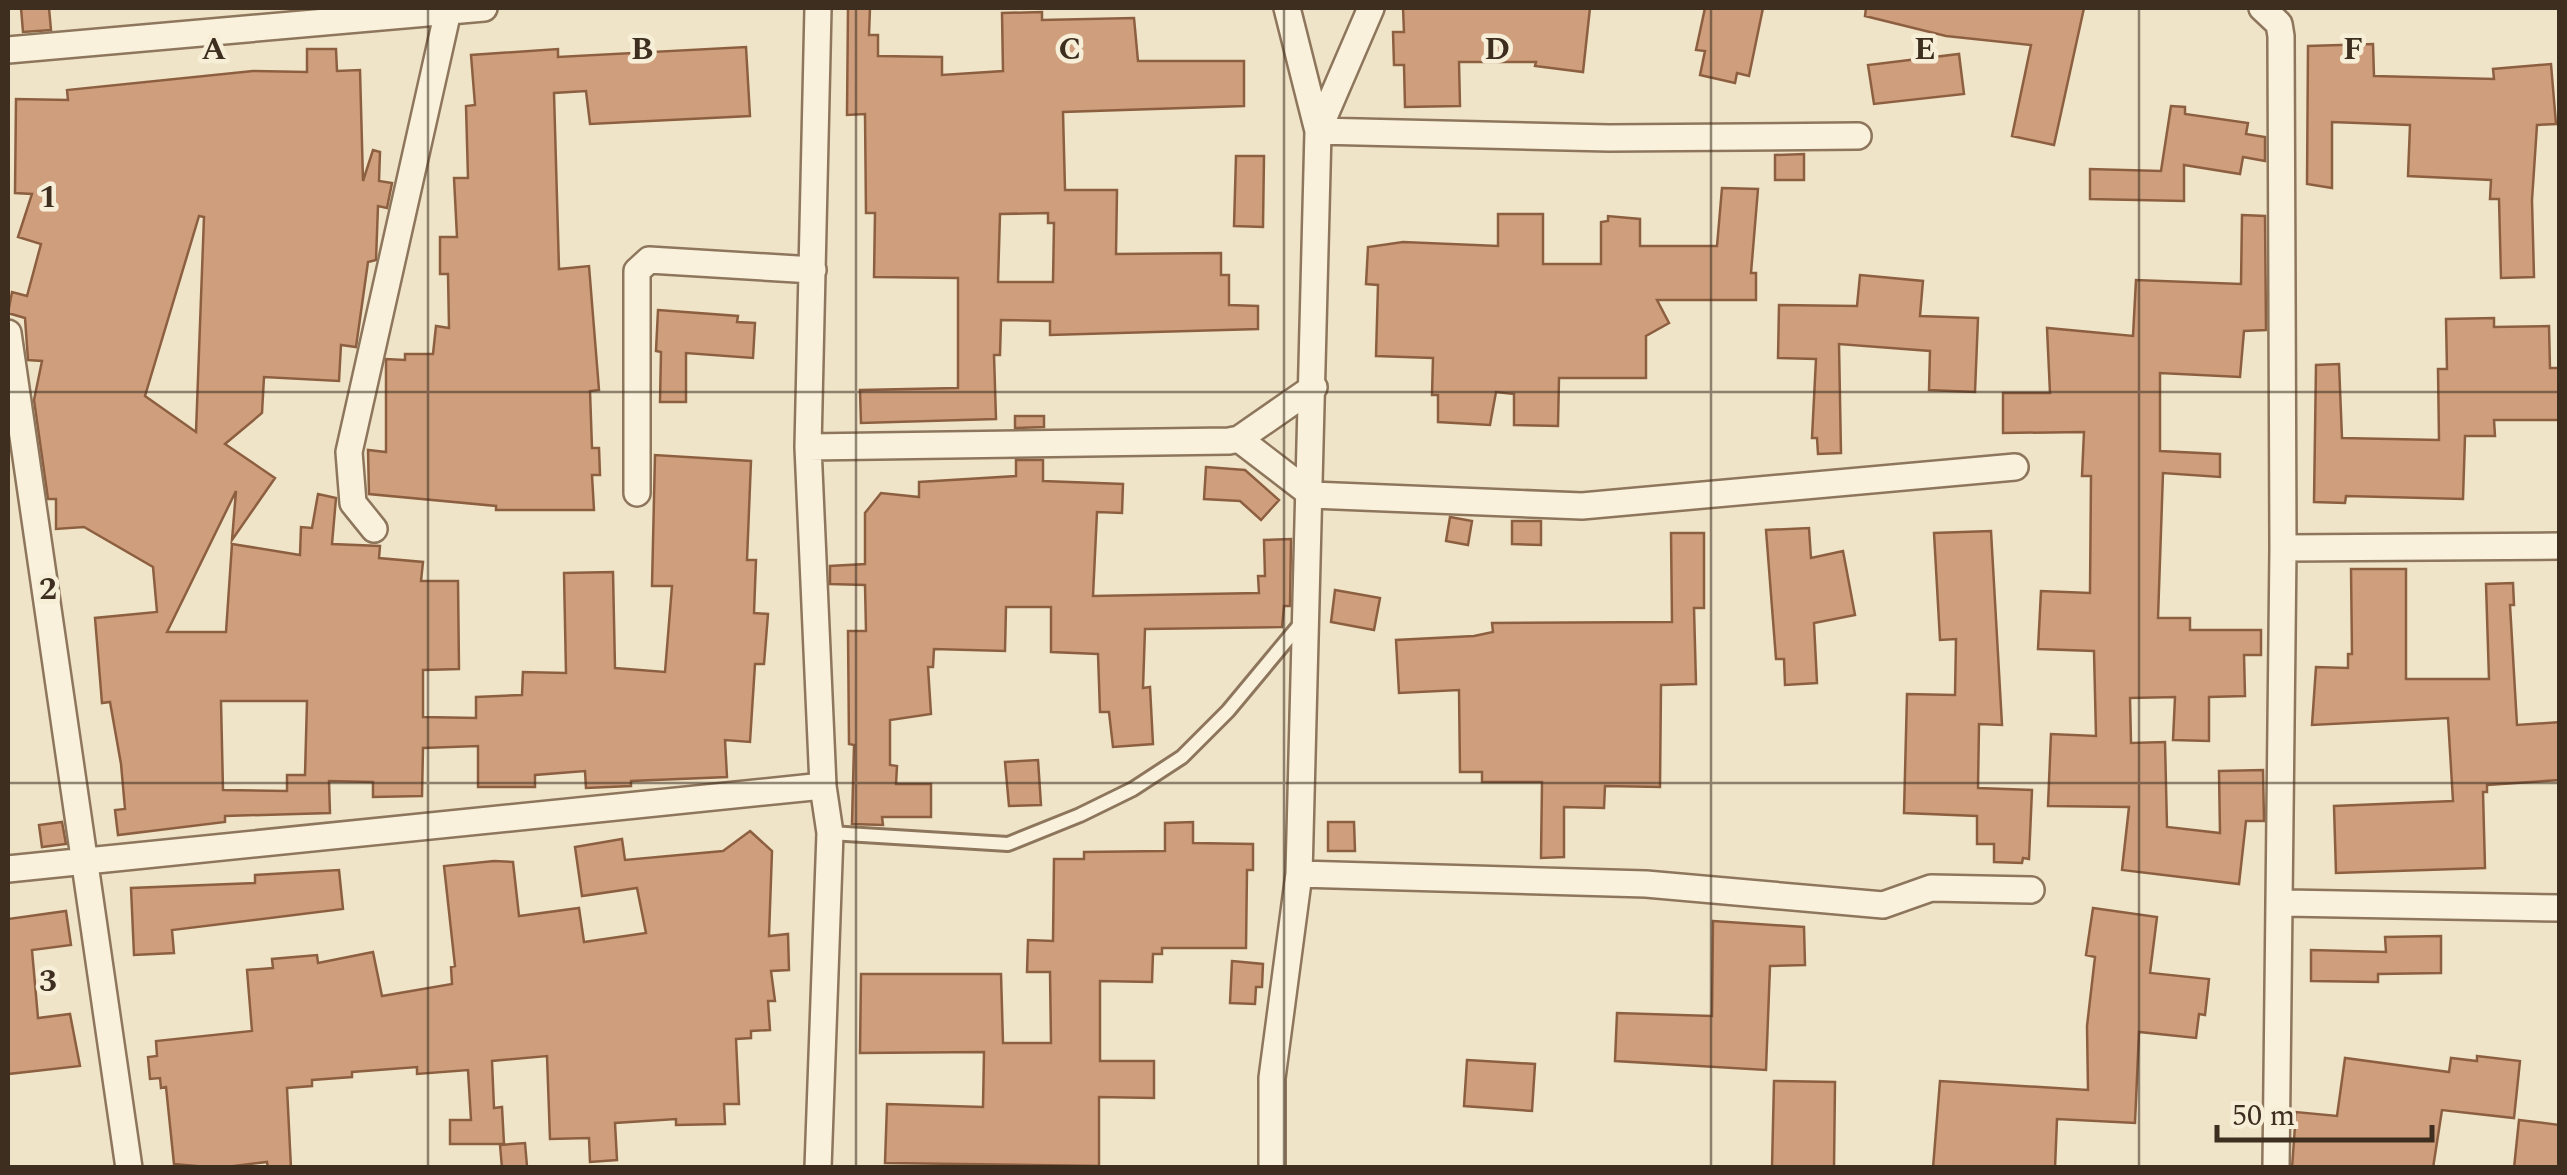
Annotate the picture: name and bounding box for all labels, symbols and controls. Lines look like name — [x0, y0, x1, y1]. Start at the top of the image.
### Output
text: A — [202, 25, 227, 74]
text: B — [631, 25, 653, 74]
text: C — [1059, 25, 1081, 74]
text: D — [1484, 25, 1510, 74]
text: E — [1914, 25, 1936, 74]
text: F — [2343, 25, 2363, 74]
text: 1 — [39, 173, 57, 222]
text: 2 — [39, 565, 57, 614]
text: 3 — [39, 957, 57, 1006]
scale bar — [2217, 1080, 2432, 1142]
text: 50 m — [2232, 1093, 2295, 1139]

